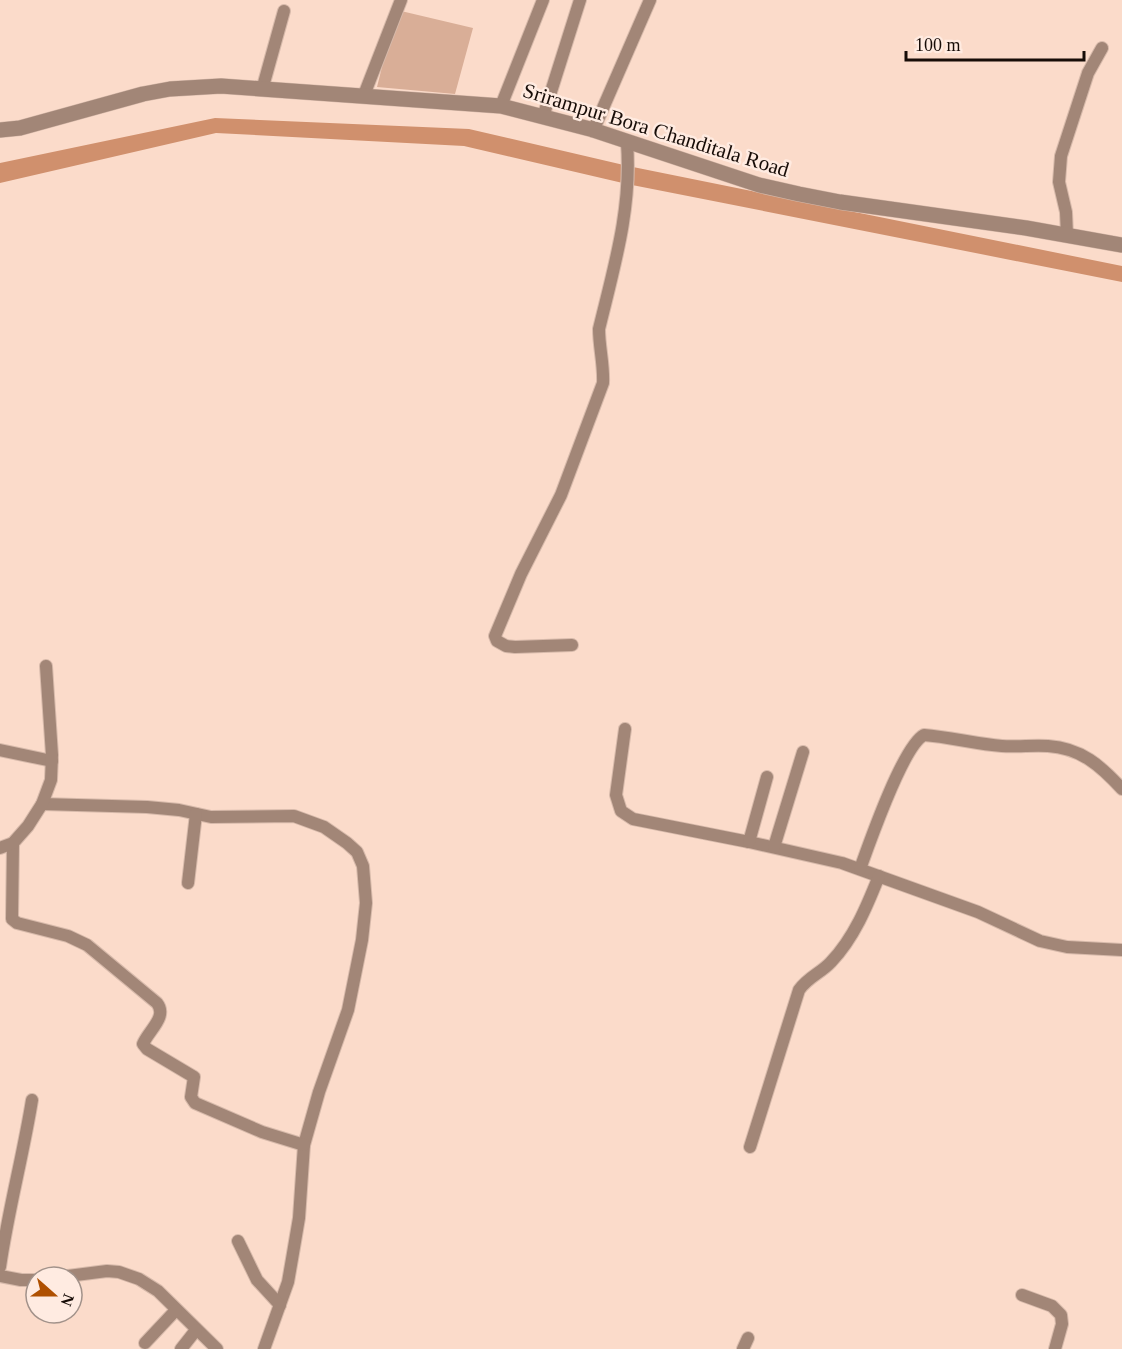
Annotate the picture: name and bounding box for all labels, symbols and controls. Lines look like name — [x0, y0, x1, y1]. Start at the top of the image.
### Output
scale bar — [906, 24, 1084, 62]
text: 100 m — [915, 35, 961, 55]
street label: Srirampur Bora Chanditala Road — [520, 78, 792, 182]
north arrow — [24, 1265, 84, 1325]
text: N — [57, 1292, 78, 1309]

